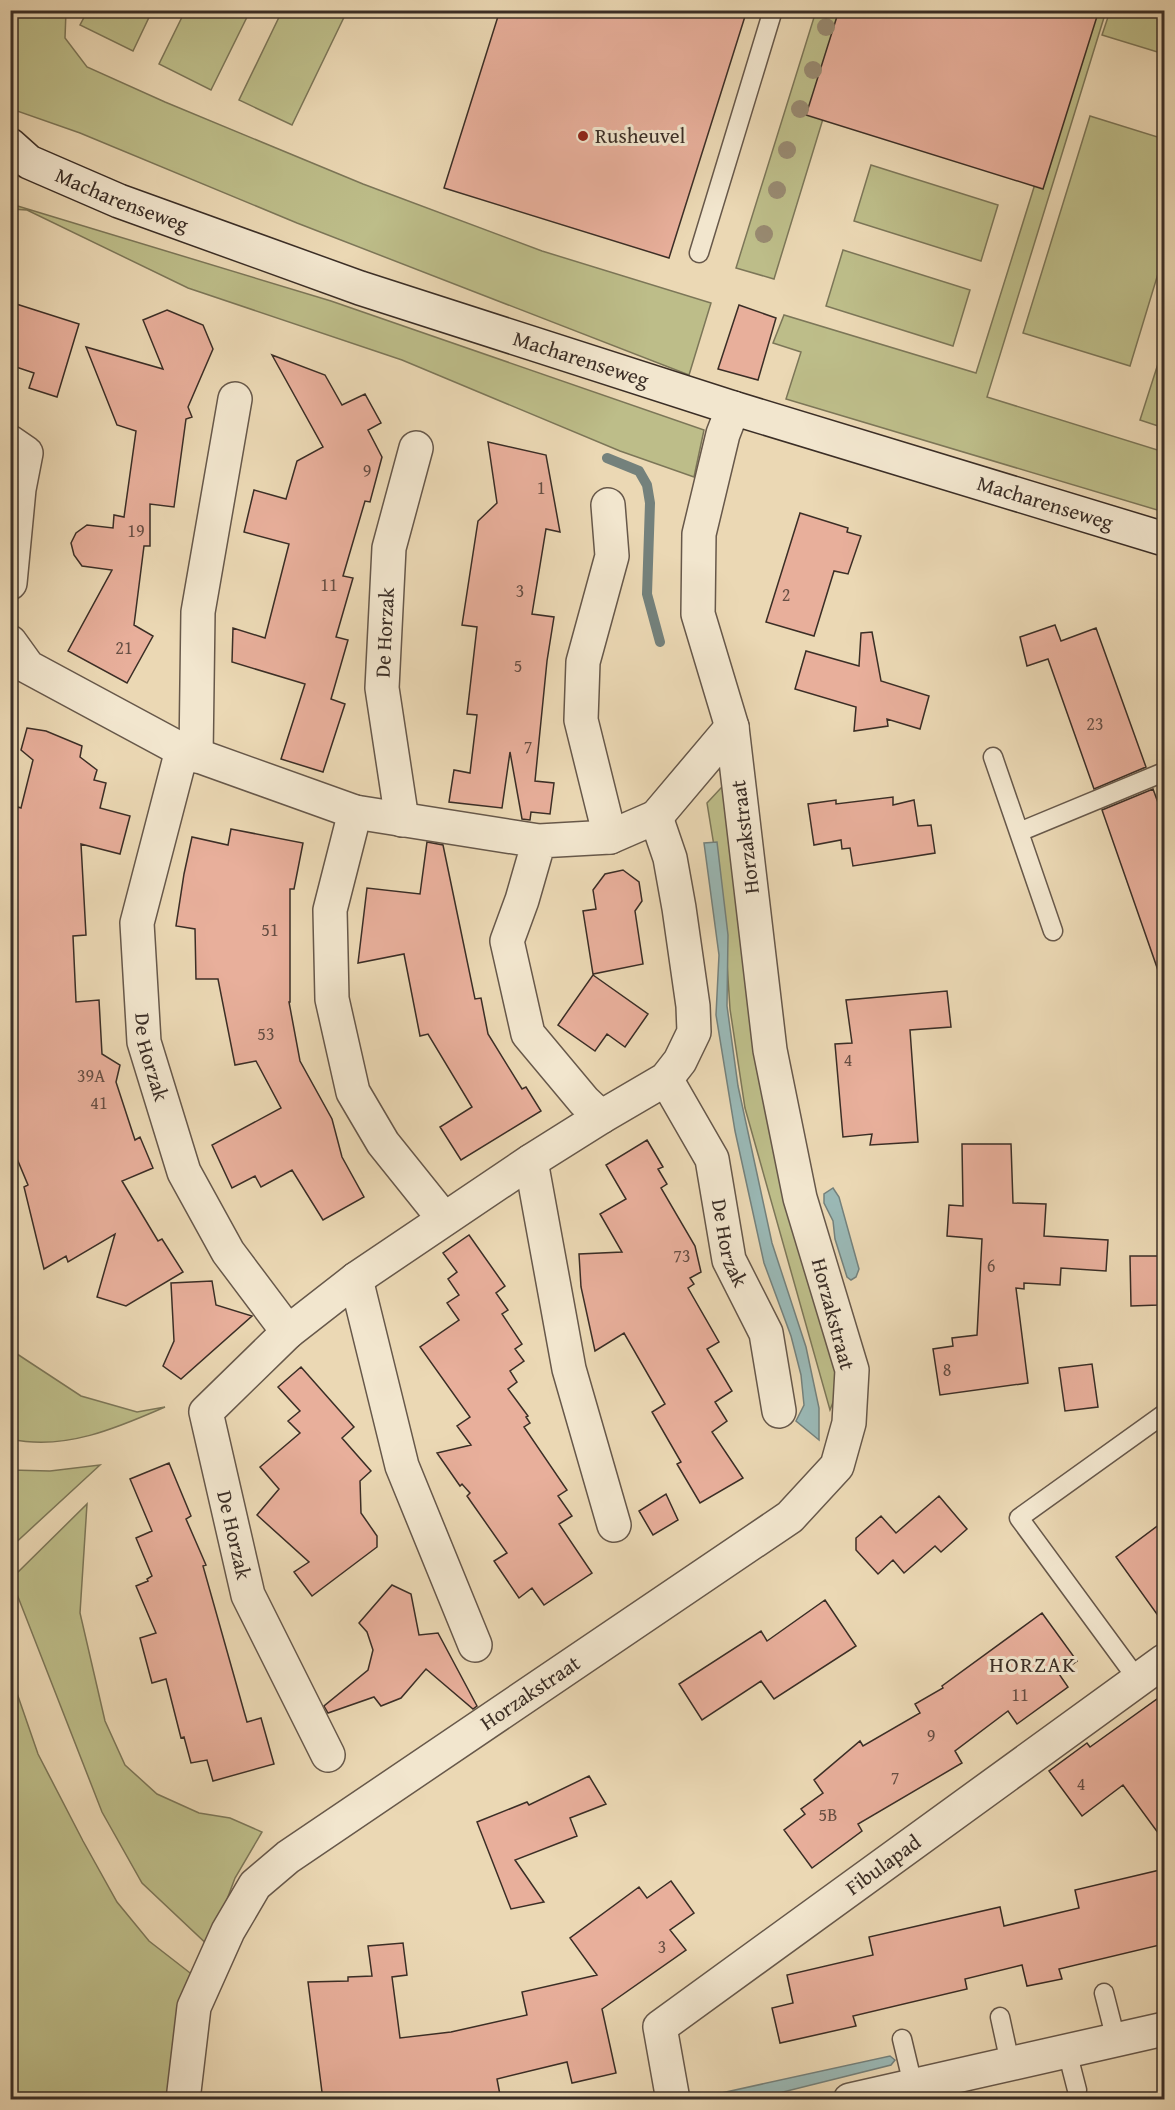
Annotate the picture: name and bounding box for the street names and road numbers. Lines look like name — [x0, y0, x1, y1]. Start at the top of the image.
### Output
street label: Macharenseweg — [51, 159, 193, 240]
street label: Macharenseweg — [509, 322, 654, 395]
street label: Macharenseweg — [973, 467, 1118, 538]
street label: De Horzak — [367, 586, 402, 678]
street label: Horzakstraat — [722, 778, 767, 896]
street label: De Horzak — [127, 1012, 177, 1105]
street label: De Horzak — [704, 1196, 756, 1292]
street label: Horzakstraat — [804, 1255, 863, 1374]
street label: De Horzak — [209, 1487, 260, 1583]
street label: Horzakstraat — [474, 1647, 587, 1738]
street label: Fibulapad — [839, 1826, 928, 1903]

